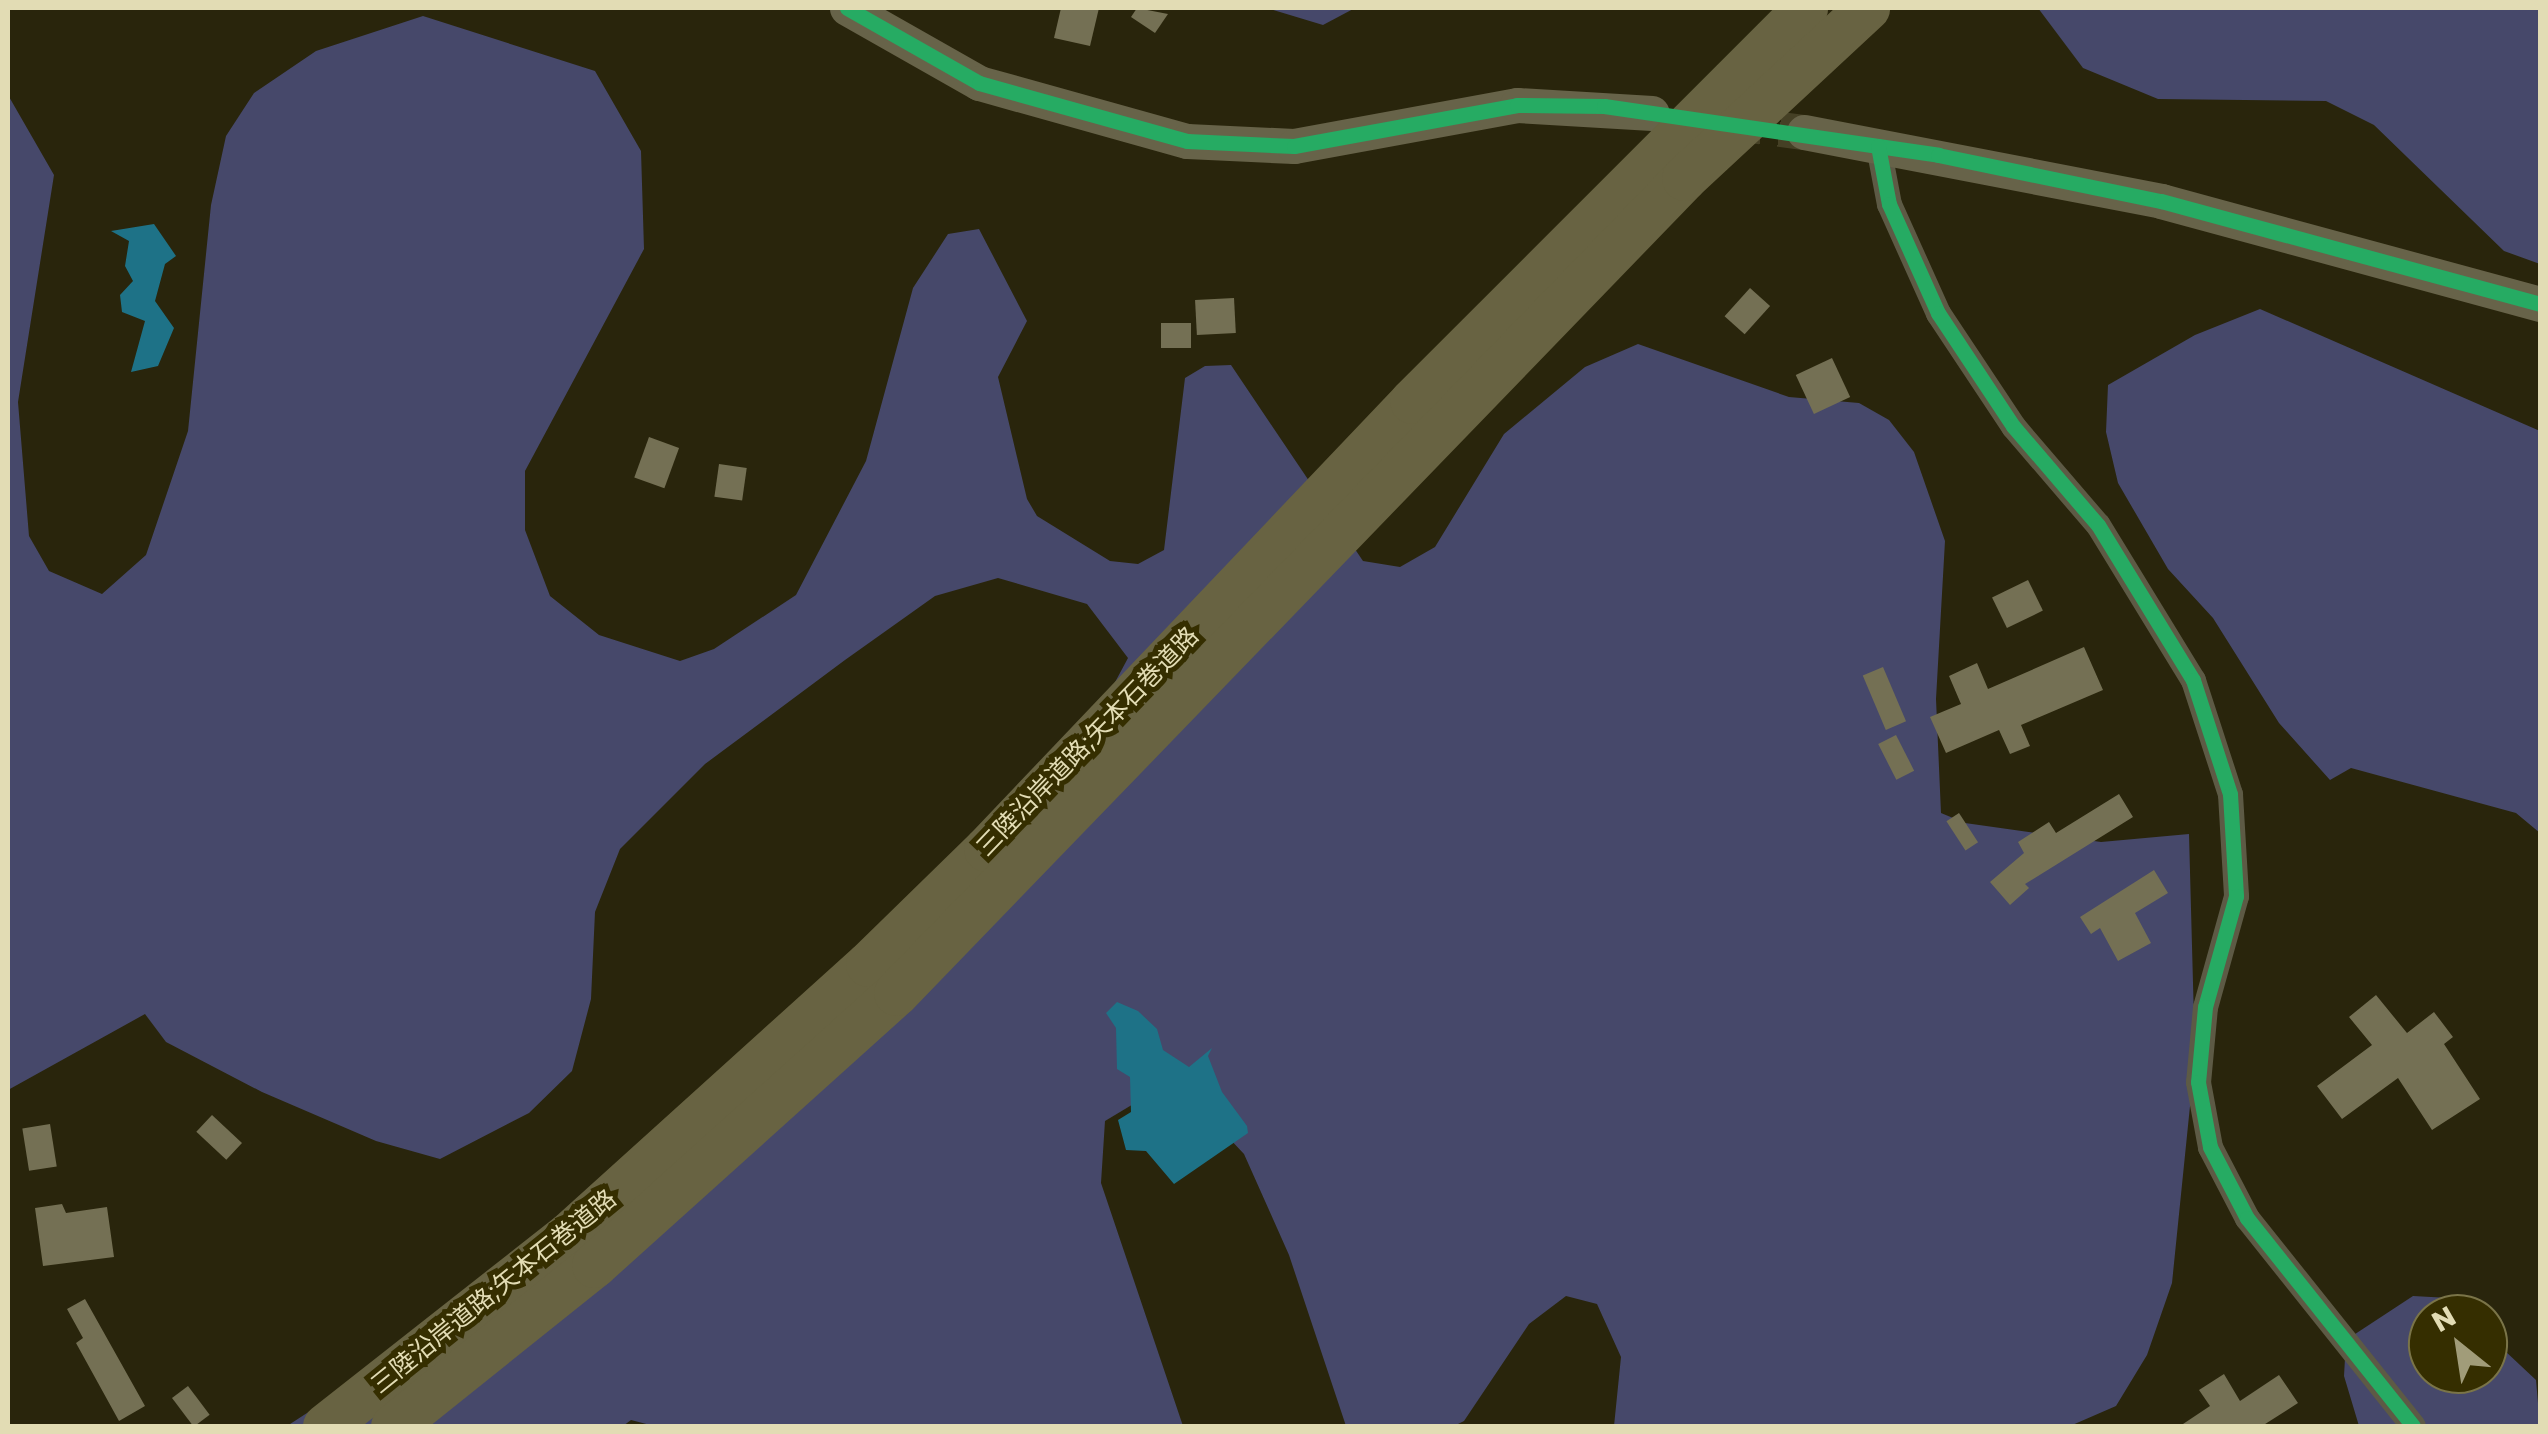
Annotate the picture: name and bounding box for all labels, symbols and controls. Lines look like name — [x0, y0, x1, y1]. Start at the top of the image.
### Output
street label: 三陸沿岸道路;矢本石巻道路 — [971, 621, 1205, 863]
street label: 三陸沿岸道路;矢本石巻道路 — [365, 1184, 623, 1400]
north arrow — [2408, 1294, 2508, 1394]
text: N — [2425, 1297, 2463, 1341]

